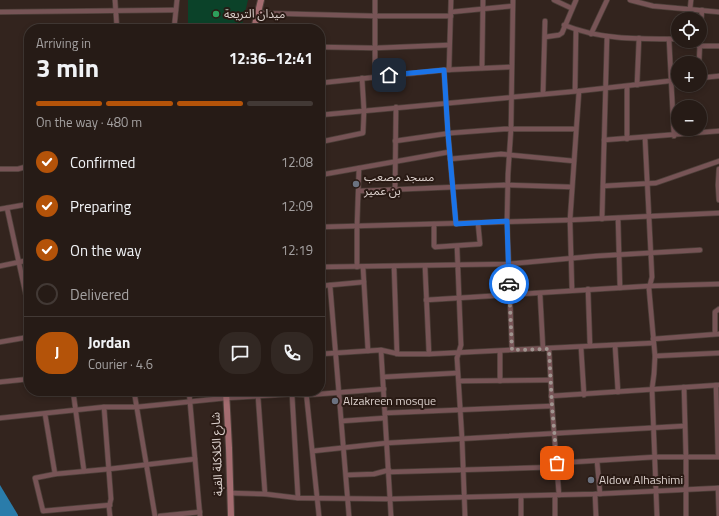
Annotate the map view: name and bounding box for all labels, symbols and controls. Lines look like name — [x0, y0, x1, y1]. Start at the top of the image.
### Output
place label: ميدان التريعة — [224, 4, 285, 23]
marker: ميدان التريعة — [211, 9, 221, 19]
map controls — [671, 12, 707, 136]
button: locate — [671, 12, 707, 48]
text: Arriving in — [36, 33, 91, 53]
text: 12:36–12:41 — [229, 47, 313, 70]
text: 3 min — [36, 48, 99, 87]
button: + — [671, 56, 707, 92]
pin — [372, 58, 406, 92]
icon: home — [378, 64, 400, 86]
button: − — [671, 100, 707, 136]
text: On the way · 480 m — [36, 112, 142, 132]
icon: check — [36, 151, 58, 173]
text: Confirmed — [70, 151, 135, 174]
text: 12:08 — [281, 152, 313, 172]
place label: مسجد مصعب بن عمير — [363, 167, 434, 200]
marker: مسجد مصعب بن عمير — [351, 179, 361, 189]
icon: check — [36, 195, 58, 217]
text: Preparing — [70, 195, 131, 218]
text: 12:09 — [281, 196, 313, 216]
icon: check — [36, 239, 58, 261]
text: On the way — [70, 239, 142, 262]
text: 12:19 — [281, 240, 313, 260]
courier — [489, 264, 529, 304]
icon: car — [498, 273, 520, 295]
text: Delivered — [70, 283, 129, 306]
text: Jordan — [88, 331, 130, 354]
button: chat — [219, 332, 261, 374]
button: phone — [271, 332, 313, 374]
text: J — [55, 341, 59, 364]
text: Courier · 4.6 — [88, 354, 153, 374]
place label: Alzakreen mosque — [343, 391, 436, 410]
marker: Alzakreen mosque — [330, 396, 340, 406]
street label: شارع الكلاكلة القبة — [206, 412, 227, 496]
pin — [540, 446, 574, 480]
icon: bag — [546, 452, 568, 474]
place label: Aldow Alhashimi — [599, 470, 683, 489]
marker: Aldow Alhashimi — [586, 475, 596, 485]

